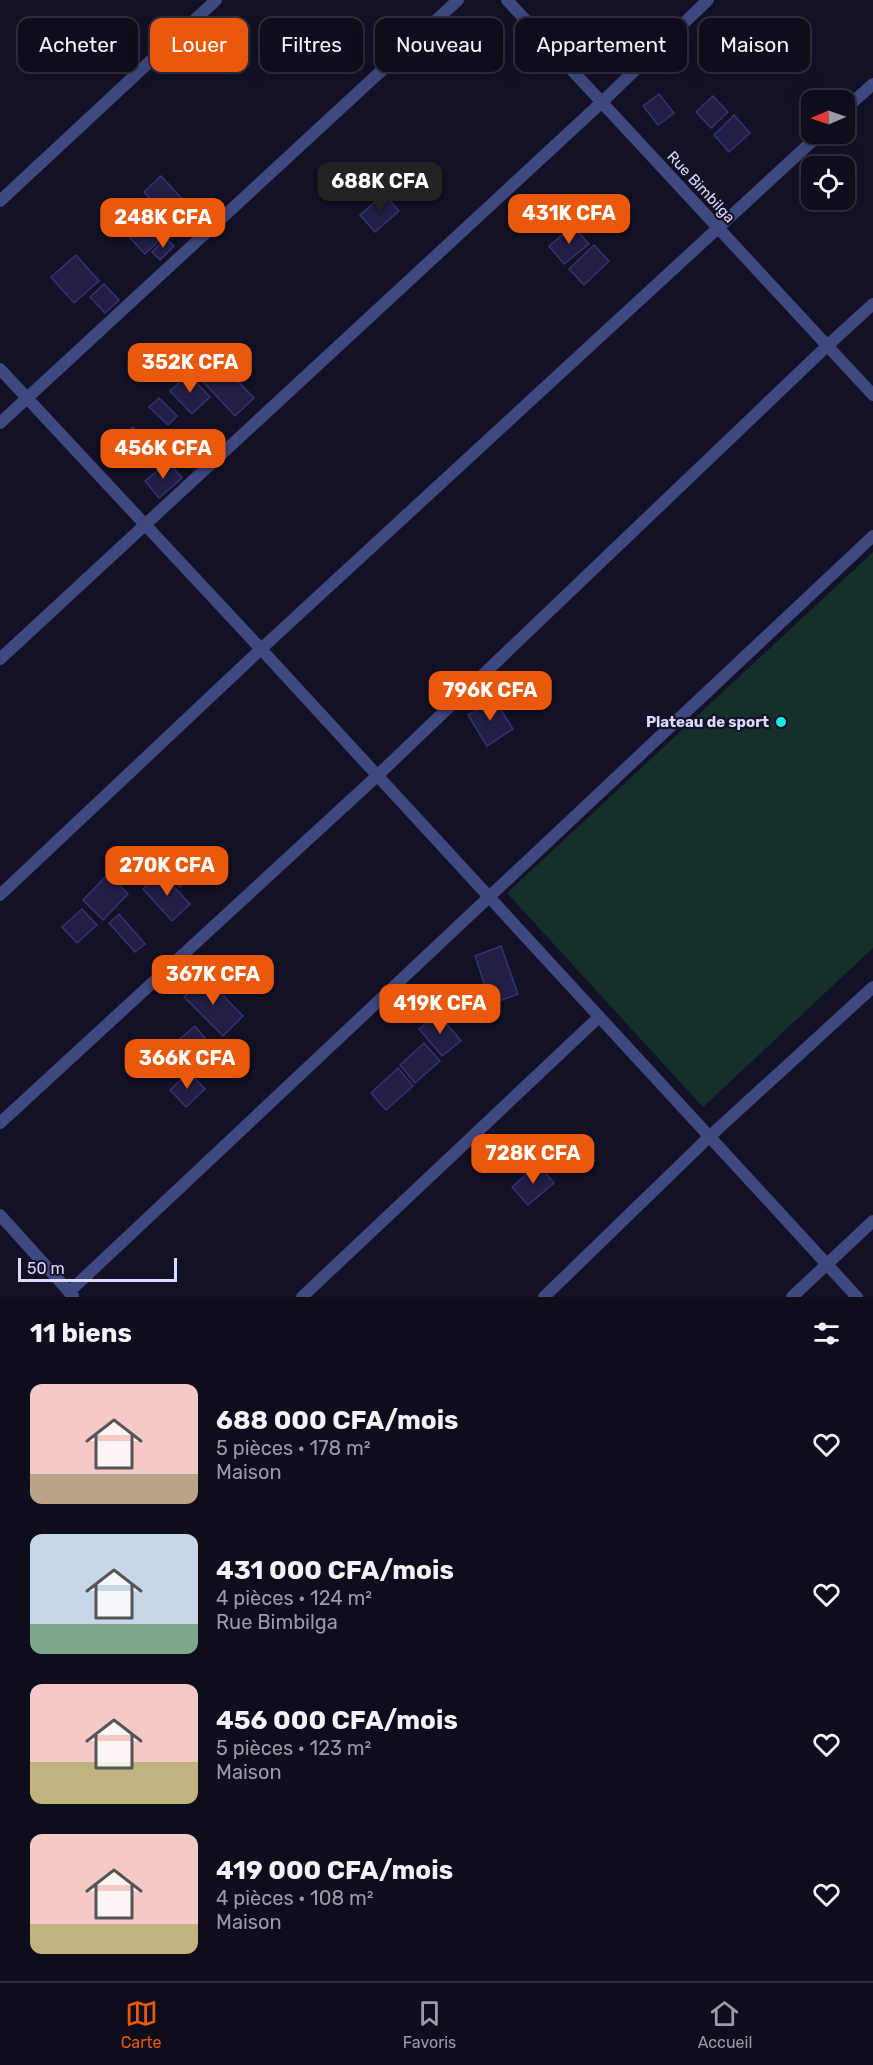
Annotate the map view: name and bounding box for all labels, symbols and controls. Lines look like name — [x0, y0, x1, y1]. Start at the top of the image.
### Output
chip: Acheter — [18, 18, 138, 72]
chip: Louer — [150, 18, 248, 72]
chip: Filtres — [260, 18, 363, 72]
chip: Nouveau — [375, 18, 503, 72]
chip: Appartement — [515, 18, 687, 72]
chip: Maison — [699, 18, 810, 72]
north arrow — [801, 90, 855, 144]
map controls — [801, 90, 855, 210]
street label: Rue Bimbilga — [663, 147, 739, 227]
button: locate — [801, 156, 855, 210]
pin: 688K CFA — [318, 162, 442, 213]
text: 688K CFA — [331, 169, 429, 193]
pin: 431K CFA — [507, 194, 631, 245]
pin: 248K CFA — [101, 198, 225, 249]
text: 431K CFA — [522, 201, 616, 225]
text: 248K CFA — [114, 205, 212, 229]
pin: 352K CFA — [128, 343, 252, 394]
text: 352K CFA — [142, 350, 238, 374]
pin: 456K CFA — [101, 429, 225, 480]
text: 456K CFA — [115, 436, 211, 460]
pin: 796K CFA — [428, 671, 552, 722]
text: 796K CFA — [443, 678, 537, 702]
place label: Plateau de sport — [646, 713, 769, 731]
marker: Plateau de sport — [774, 715, 788, 729]
pin: 270K CFA — [105, 846, 229, 897]
text: 270K CFA — [119, 853, 215, 877]
pin: 367K CFA — [151, 955, 275, 1006]
text: 367K CFA — [166, 962, 260, 986]
pin: 419K CFA — [378, 984, 502, 1035]
text: 419K CFA — [393, 991, 487, 1015]
pin: 366K CFA — [125, 1039, 249, 1090]
text: 366K CFA — [139, 1046, 235, 1070]
pin: 728K CFA — [471, 1134, 595, 1185]
text: 728K CFA — [485, 1141, 581, 1165]
scale bar — [18, 1255, 177, 1282]
text: 50 m — [27, 1259, 65, 1278]
icon: filters — [810, 1317, 843, 1350]
text: 11 biens — [30, 1318, 132, 1349]
text: 688 000 CFA/mois — [216, 1405, 458, 1436]
icon: home — [78, 1408, 150, 1480]
icon: heart — [810, 1428, 843, 1461]
text: 5 pièces · 178 m² — [216, 1436, 371, 1460]
text: Maison — [216, 1460, 282, 1484]
text: 431 000 CFA/mois — [216, 1555, 454, 1586]
icon: home — [78, 1558, 150, 1630]
icon: heart — [810, 1578, 843, 1611]
text: 4 pièces · 124 m² — [216, 1586, 372, 1610]
text: Rue Bimbilga — [216, 1610, 338, 1634]
text: 456 000 CFA/mois — [216, 1705, 458, 1736]
icon: home — [78, 1708, 150, 1780]
icon: heart — [810, 1728, 843, 1761]
text: 5 pièces · 123 m² — [216, 1736, 371, 1760]
text: Maison — [216, 1760, 282, 1784]
text: 419 000 CFA/mois — [216, 1855, 453, 1886]
icon: home — [78, 1858, 150, 1930]
icon: heart — [810, 1878, 843, 1911]
text: 4 pièces · 108 m² — [216, 1886, 374, 1910]
text: Maison — [216, 1910, 282, 1934]
tab: Carte — [121, 1997, 161, 2052]
tab: Favoris — [403, 1997, 456, 2052]
tab: Accueil — [698, 1997, 752, 2052]

